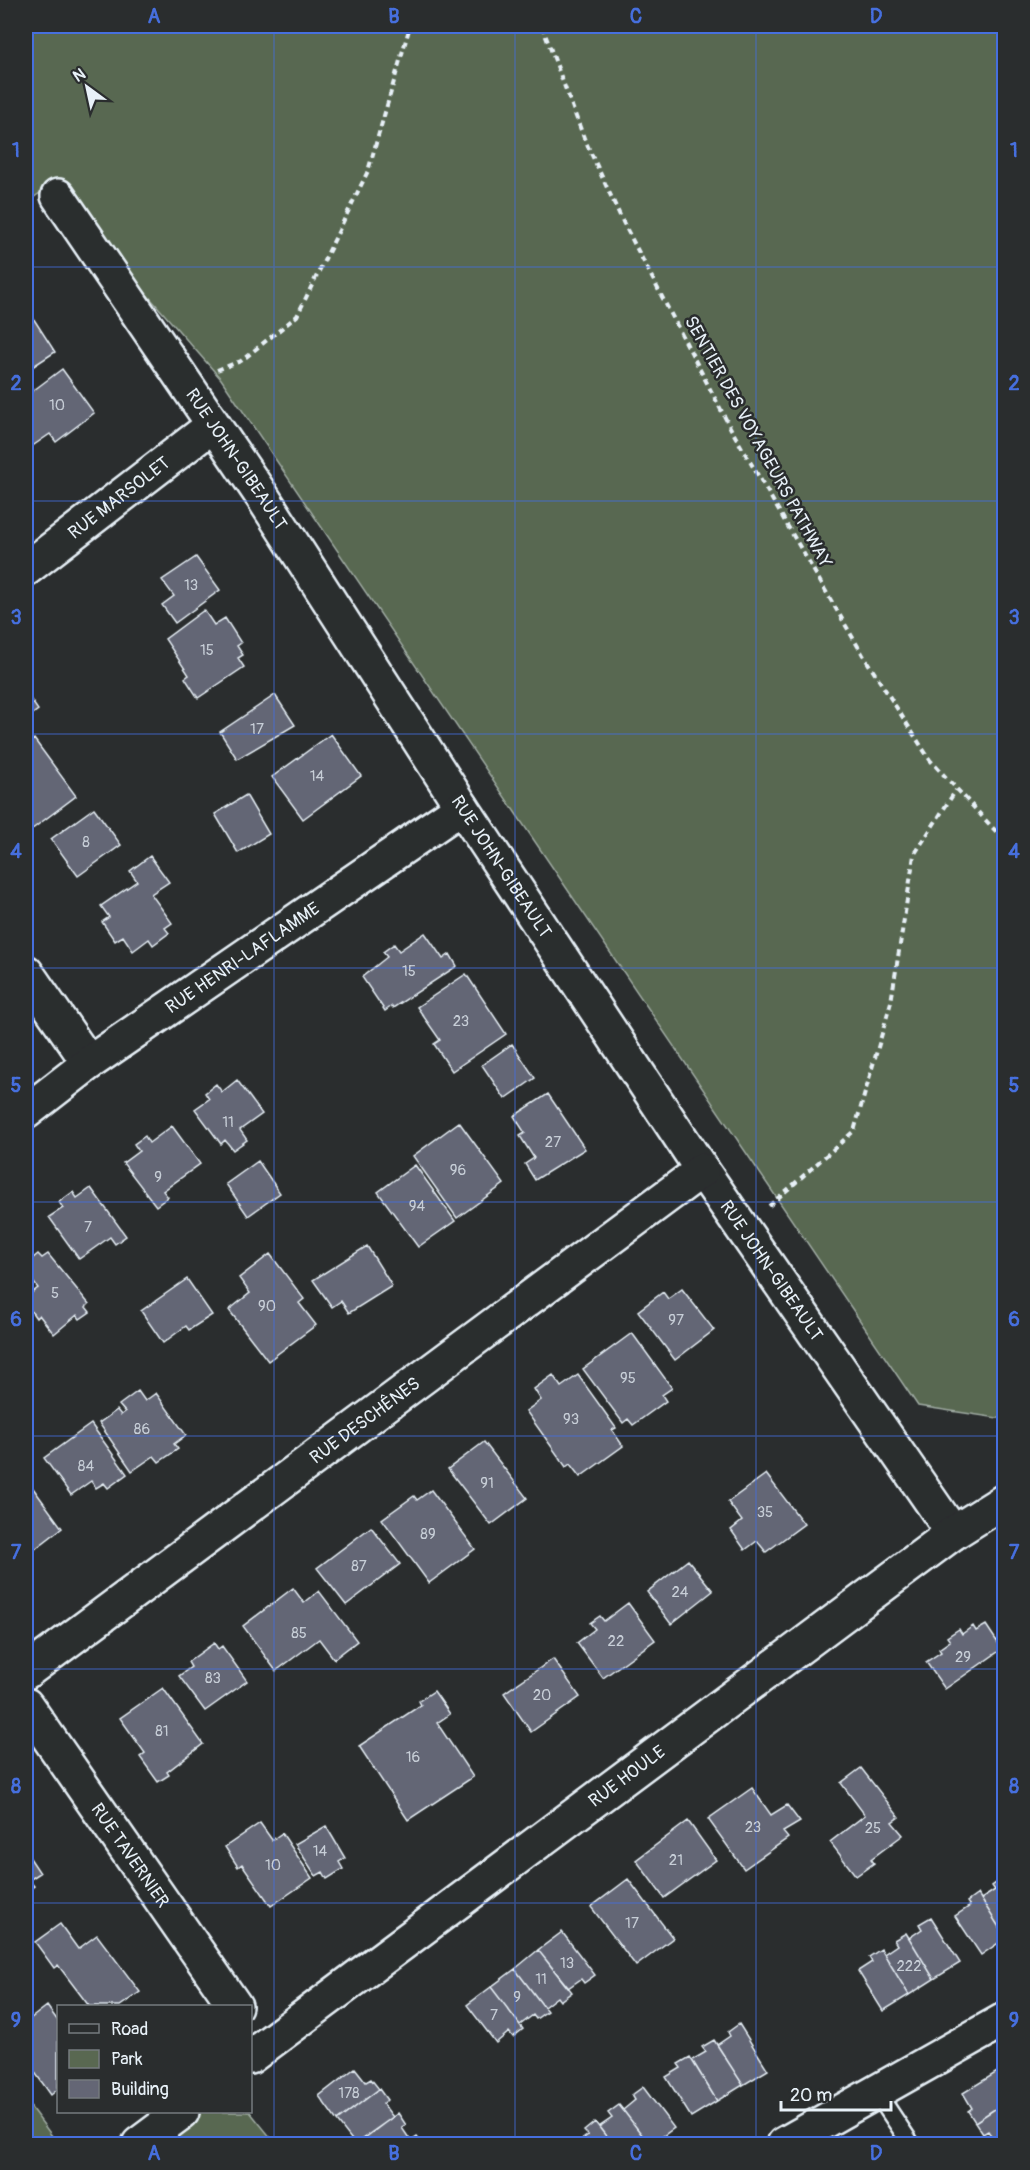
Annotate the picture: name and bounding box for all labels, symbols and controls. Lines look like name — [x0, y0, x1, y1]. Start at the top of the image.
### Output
text: A — [148, 4, 161, 29]
text: B — [388, 4, 400, 29]
text: C — [630, 4, 642, 29]
text: D — [870, 4, 883, 29]
north arrow — [57, 57, 117, 117]
text: N — [69, 64, 90, 87]
text: 1 — [12, 138, 20, 163]
text: 1 — [1010, 138, 1018, 163]
street label: SENTIER DES VOYAGEURS PATHWAY — [679, 312, 837, 572]
text: 2 — [10, 371, 22, 396]
text: 2 — [1008, 371, 1020, 396]
street label: RUE JOHN-GIBEAULT — [181, 384, 292, 534]
house number: 10 — [49, 396, 65, 415]
street label: RUE MARSOLET — [63, 451, 174, 544]
house number: 13 — [184, 576, 198, 595]
text: 3 — [10, 605, 22, 630]
text: 3 — [1008, 605, 1020, 630]
house number: 15 — [200, 641, 214, 660]
house number: 17 — [250, 720, 264, 739]
house number: 14 — [310, 767, 325, 786]
street label: RUE JOHN-GIBEAULT — [446, 791, 557, 942]
house number: 8 — [82, 833, 90, 852]
text: 4 — [10, 839, 22, 864]
text: 4 — [1008, 839, 1020, 864]
street label: RUE HENRI-LAFLAMME — [161, 897, 324, 1019]
house number: 15 — [402, 962, 416, 981]
house number: 23 — [453, 1012, 469, 1031]
text: 5 — [11, 1073, 22, 1098]
text: 5 — [1009, 1073, 1020, 1098]
house number: 11 — [222, 1113, 234, 1132]
house number: 27 — [545, 1133, 561, 1152]
house number: 96 — [450, 1161, 466, 1180]
house number: 9 — [154, 1168, 162, 1187]
street label: RUE JOHN-GIBEAULT — [715, 1196, 828, 1345]
house number: 94 — [409, 1197, 426, 1216]
house number: 7 — [84, 1218, 92, 1237]
house number: 5 — [51, 1284, 59, 1303]
house number: 90 — [258, 1297, 276, 1316]
text: 6 — [10, 1307, 22, 1332]
text: 6 — [1008, 1307, 1020, 1332]
house number: 97 — [668, 1311, 684, 1330]
house number: 95 — [620, 1369, 636, 1388]
street label: RUE DESCHÊNES — [305, 1372, 424, 1469]
house number: 93 — [563, 1410, 579, 1429]
house number: 86 — [134, 1420, 150, 1439]
house number: 84 — [78, 1457, 94, 1476]
house number: 91 — [480, 1474, 494, 1493]
house number: 35 — [757, 1503, 773, 1522]
house number: 89 — [420, 1525, 436, 1544]
text: 7 — [11, 1540, 22, 1565]
text: 7 — [1009, 1540, 1020, 1565]
house number: 87 — [351, 1557, 367, 1576]
house number: 24 — [671, 1583, 689, 1602]
house number: 85 — [291, 1624, 307, 1643]
house number: 22 — [608, 1632, 624, 1651]
house number: 29 — [955, 1648, 971, 1667]
house number: 83 — [205, 1669, 221, 1688]
house number: 20 — [533, 1686, 551, 1705]
house number: 81 — [155, 1722, 169, 1741]
street label: RUE HOULE — [584, 1740, 670, 1812]
house number: 16 — [406, 1748, 420, 1767]
text: 8 — [11, 1774, 21, 1799]
text: 8 — [1009, 1774, 1019, 1799]
street label: RUE TAVERNIER — [86, 1799, 175, 1912]
house number: 23 — [745, 1818, 761, 1837]
house number: 25 — [865, 1819, 881, 1838]
house number: 14 — [313, 1842, 328, 1861]
house number: 21 — [669, 1851, 683, 1870]
house number: 10 — [265, 1856, 281, 1875]
house number: 17 — [625, 1914, 639, 1933]
house number: 13 — [560, 1954, 574, 1973]
house number: 222 — [896, 1957, 922, 1976]
house number: 11 — [535, 1970, 547, 1989]
house number: 9 — [513, 1988, 521, 2007]
legend — [57, 2005, 252, 2113]
house number: 7 — [490, 2006, 498, 2025]
text: 9 — [11, 2008, 21, 2033]
text: 9 — [1009, 2008, 1019, 2033]
text: Road — [111, 2018, 148, 2041]
text: Park — [111, 2048, 143, 2071]
scale bar — [781, 2074, 890, 2112]
text: Building — [111, 2078, 169, 2101]
house number: 178 — [338, 2084, 360, 2103]
text: 20 m — [790, 2084, 832, 2107]
text: A — [148, 2141, 161, 2166]
text: B — [388, 2141, 400, 2166]
text: C — [630, 2141, 642, 2166]
text: D — [870, 2141, 883, 2166]

